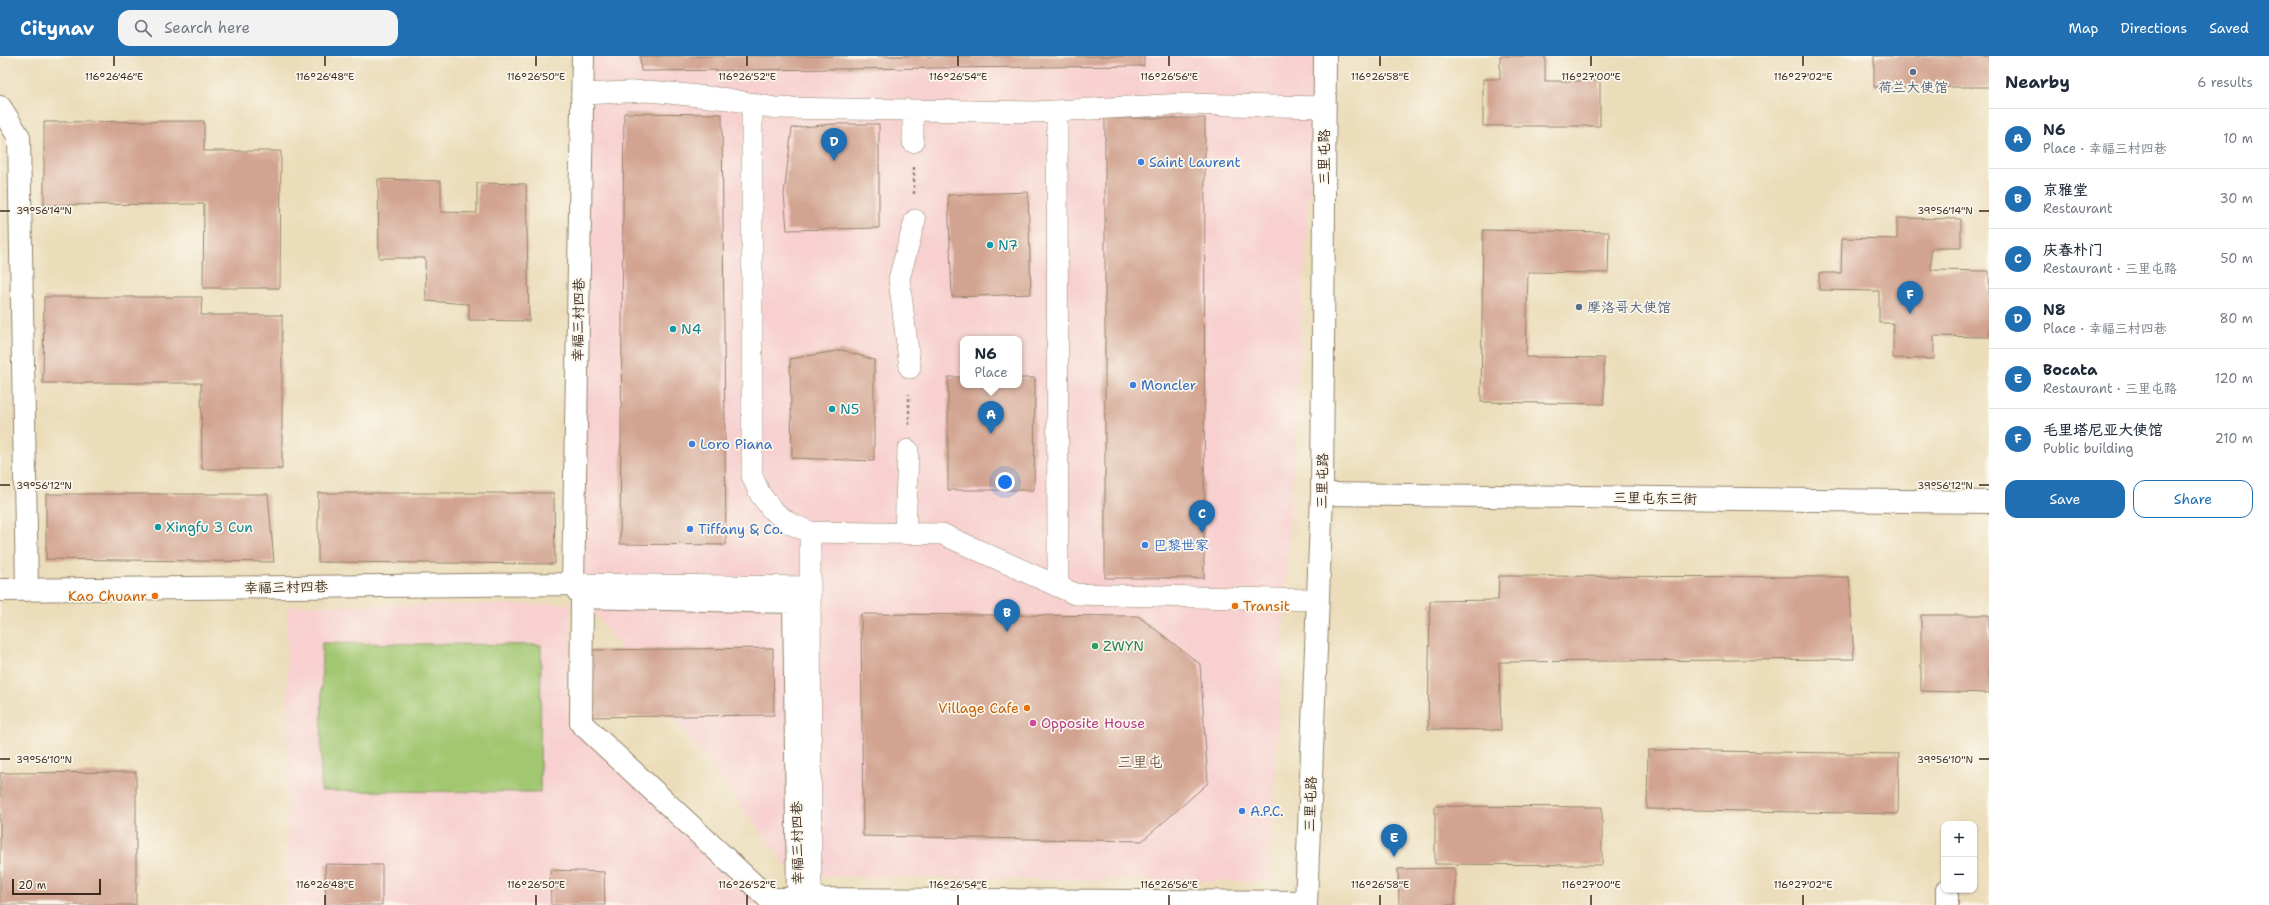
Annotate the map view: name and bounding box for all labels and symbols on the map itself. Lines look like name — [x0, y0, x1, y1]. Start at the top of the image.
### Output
marker: 荷兰大使馆 — [1908, 67, 1918, 77]
text: 116°26'46"E — [85, 70, 143, 83]
text: 116°26'48"E — [296, 70, 354, 83]
text: 116°26'50"E — [507, 70, 565, 83]
text: 116°26'52"E — [718, 70, 776, 83]
text: 116°26'54"E — [929, 70, 987, 83]
text: 116°26'56"E — [1140, 70, 1198, 83]
text: 116°26'58"E — [1351, 70, 1409, 83]
text: 116°27'00"E — [1561, 70, 1621, 83]
text: 116°27'02"E — [1774, 70, 1832, 83]
place label: 荷兰大使馆 — [1878, 78, 1948, 96]
pin: D — [821, 128, 847, 161]
street label: 三里屯路 — [1315, 129, 1333, 185]
place label: Saint Laurent — [1149, 153, 1241, 171]
marker: Saint Laurent — [1136, 157, 1146, 167]
text: 39°56'14"N — [16, 204, 72, 217]
text: 39°56'14"N — [1917, 204, 1973, 217]
place label: N7 — [998, 236, 1018, 254]
marker: N7 — [985, 240, 995, 250]
street label: 幸福三村四巷 — [568, 277, 588, 362]
pin: F — [1897, 281, 1923, 314]
place label: 摩洛哥大使馆 — [1587, 298, 1671, 316]
marker: 摩洛哥大使馆 — [1574, 302, 1584, 312]
place label: N4 — [681, 320, 702, 338]
marker: N4 — [668, 324, 678, 334]
place label: Moncler — [1141, 376, 1197, 394]
marker: Moncler — [1128, 380, 1138, 390]
place label: N5 — [840, 400, 859, 418]
pin: A — [978, 401, 1004, 434]
marker: N5 — [827, 404, 837, 414]
place label: Loro Piana — [700, 435, 773, 453]
marker: Loro Piana — [687, 439, 697, 449]
street label: 三里屯路 — [1313, 453, 1331, 509]
your location — [995, 472, 1015, 492]
text: 39°56'12"N — [16, 479, 72, 492]
text: 39°56'12"N — [1917, 479, 1973, 492]
street label: 三里屯东三街 — [1613, 488, 1697, 508]
pin: C — [1189, 500, 1215, 533]
place label: Xingfu 3 Cun — [166, 518, 253, 536]
place label: Tiffany & Co. — [698, 520, 783, 538]
marker: Xingfu 3 Cun — [153, 522, 163, 532]
marker: Tiffany & Co. — [685, 524, 695, 534]
place label: 巴黎世家 — [1153, 536, 1209, 554]
marker: 巴黎世家 — [1140, 540, 1150, 550]
street label: 幸福三村四巷 — [244, 577, 329, 597]
place label: Kao Chuanr — [68, 587, 147, 605]
marker: Kao Chuanr — [150, 591, 160, 601]
place label: Transit — [1243, 597, 1290, 615]
pin: B — [994, 599, 1020, 632]
marker: Transit — [1230, 601, 1240, 611]
place label: ZWYN — [1103, 637, 1144, 655]
marker: ZWYN — [1090, 641, 1100, 651]
place label: Village Cafe — [938, 699, 1019, 717]
marker: Village Cafe — [1022, 703, 1032, 713]
place label: Opposite House — [1041, 714, 1145, 732]
marker: Opposite House — [1028, 718, 1038, 728]
district label: 三里屯 — [1117, 752, 1163, 772]
text: 39°56'10"N — [16, 753, 72, 766]
text: 39°56'10"N — [1917, 753, 1973, 766]
street label: 三里屯路 — [1300, 776, 1320, 832]
street label: 幸福三村四巷 — [787, 800, 807, 885]
place label: A.P.C. — [1250, 802, 1284, 820]
marker: A.P.C. — [1237, 806, 1247, 816]
pin: E — [1381, 824, 1407, 857]
scale bar — [12, 877, 101, 896]
text: 116°26'48"E — [296, 878, 354, 891]
text: 116°26'50"E — [507, 878, 565, 891]
text: 116°26'52"E — [718, 878, 776, 891]
text: 116°26'54"E — [929, 878, 987, 891]
text: 116°26'56"E — [1140, 878, 1198, 891]
text: 116°26'58"E — [1351, 878, 1409, 891]
text: 116°27'00"E — [1561, 878, 1621, 891]
text: 116°27'02"E — [1774, 878, 1832, 891]

